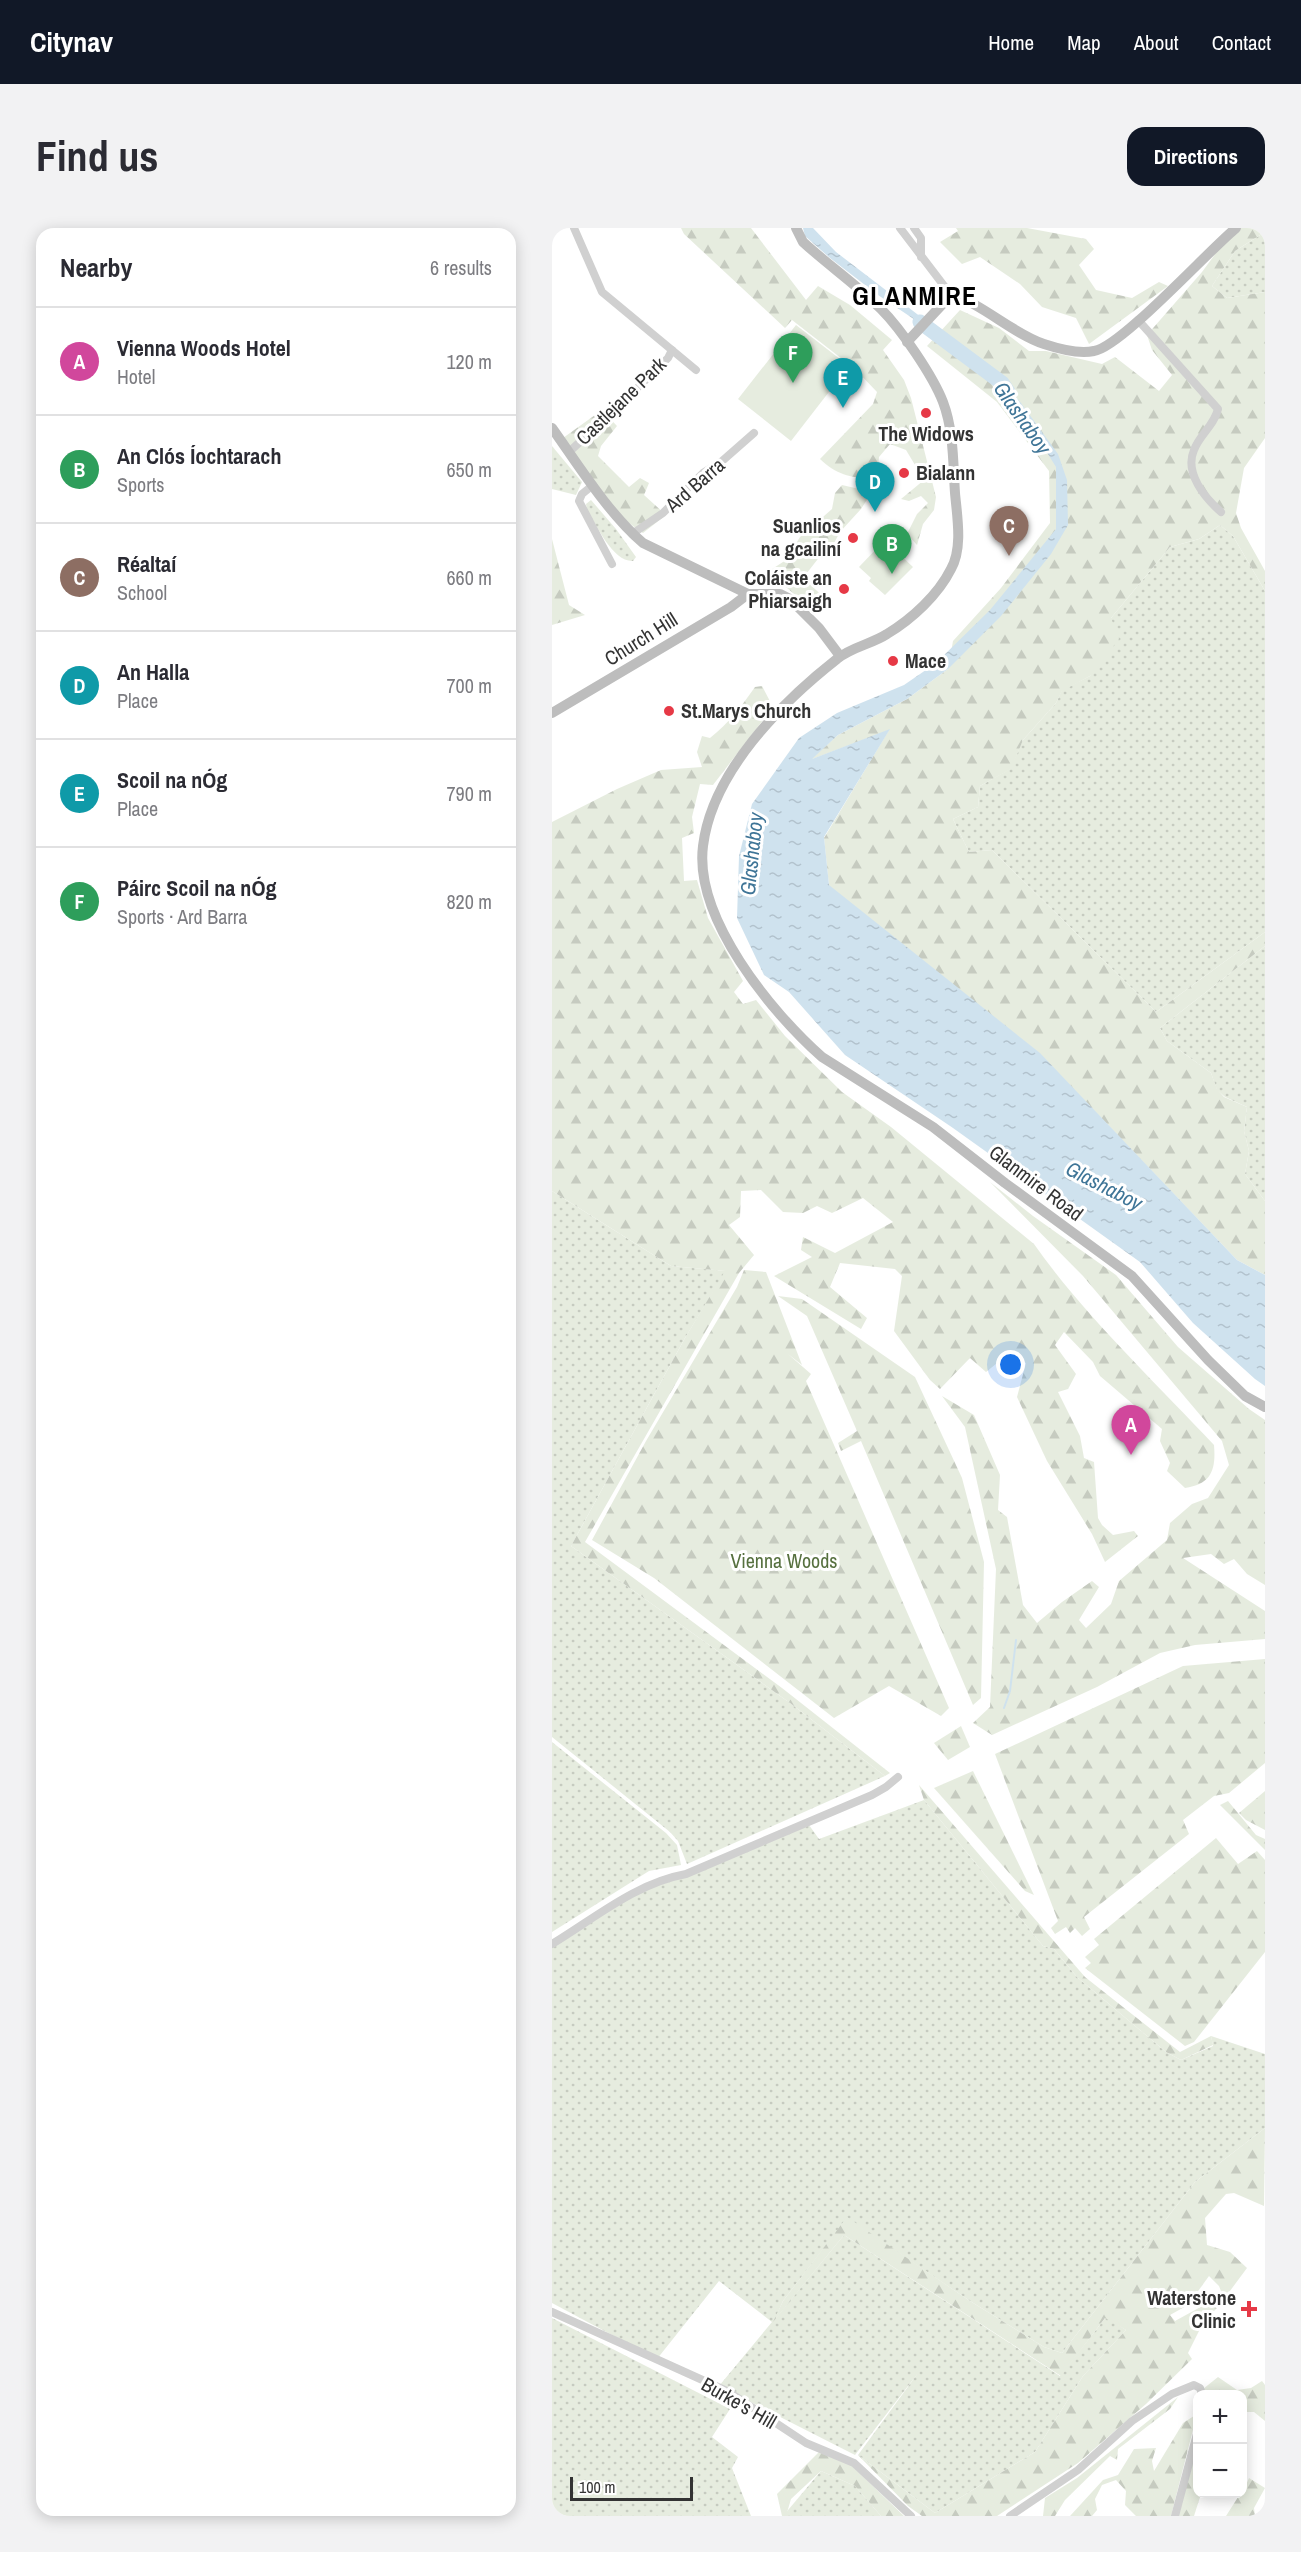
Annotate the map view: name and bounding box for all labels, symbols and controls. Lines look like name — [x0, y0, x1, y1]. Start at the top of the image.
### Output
text: Citynav — [30, 23, 113, 61]
text: Home — [988, 28, 1034, 57]
text: Map — [1067, 28, 1101, 57]
text: About — [1134, 28, 1179, 57]
text: Contact — [1212, 28, 1271, 57]
button: Directions — [1127, 127, 1265, 186]
text: Find us — [36, 128, 158, 184]
text: Nearby — [60, 250, 132, 285]
text: 6 results — [430, 254, 492, 281]
district label: GLANMIRE — [852, 278, 978, 313]
text: Vienna Woods Hotel — [117, 333, 291, 363]
pin: F — [774, 334, 812, 383]
text: A — [74, 348, 85, 375]
text: 120 m — [446, 348, 492, 375]
street label: Castlejane Park — [570, 350, 672, 451]
pin: E — [824, 358, 862, 408]
text: Hotel — [117, 363, 155, 390]
water label: Glashaboy — [987, 376, 1059, 461]
marker: The Widows — [919, 406, 933, 420]
place label: The Widows — [878, 420, 974, 447]
text: An Clós Íochtarach — [117, 441, 281, 471]
street label: Ard Barra — [659, 451, 730, 518]
text: B — [74, 456, 85, 483]
text: 650 m — [446, 456, 492, 483]
place label: Bialann — [916, 459, 975, 486]
pin: D — [856, 462, 894, 512]
marker: Bialann — [897, 466, 911, 480]
text: Sports — [117, 471, 164, 498]
pin: C — [990, 506, 1028, 556]
place label: Suanlios na gcailiní — [761, 512, 842, 562]
pin: B — [872, 524, 912, 574]
marker: Suanlios na gcailiní — [846, 531, 860, 545]
text: Réaltaí — [117, 549, 176, 579]
text: C — [74, 564, 85, 591]
text: 660 m — [446, 564, 492, 591]
place label: Coláiste an Phiarsaigh — [745, 564, 832, 614]
text: School — [117, 579, 167, 606]
marker: Coláiste an Phiarsaigh — [837, 582, 851, 596]
street label: Church Hill — [599, 606, 682, 672]
place label: Mace — [905, 647, 946, 674]
marker: Mace — [886, 654, 900, 668]
text: An Halla — [117, 657, 189, 687]
text: D — [74, 672, 85, 699]
text: 700 m — [446, 672, 492, 699]
text: Place — [117, 687, 158, 714]
place label: St.Marys Church — [681, 697, 811, 724]
marker: St.Marys Church — [662, 704, 676, 718]
text: Scoil na nÓg — [117, 765, 227, 795]
text: E — [74, 780, 85, 807]
text: 790 m — [446, 780, 492, 807]
text: Place — [117, 795, 158, 822]
water label: Glashaboy — [733, 810, 770, 896]
text: Páirc Scoil na nÓg — [117, 873, 276, 903]
text: F — [74, 888, 85, 915]
text: 820 m — [446, 888, 492, 915]
text: Sports · Ard Barra — [117, 903, 247, 930]
street label: Glanmire Road — [984, 1138, 1089, 1227]
water label: Glashaboy — [1061, 1154, 1149, 1218]
your location — [996, 1350, 1025, 1379]
pin: A — [1112, 1406, 1150, 1455]
park label: Vienna Woods — [730, 1547, 838, 1574]
place label: Waterstone Clinic — [1147, 2284, 1236, 2334]
marker: Waterstone Clinic — [1240, 2300, 1258, 2318]
street label: Burke's Hill — [697, 2370, 782, 2435]
map controls — [1193, 2390, 1247, 2498]
button: + — [1193, 2390, 1247, 2444]
button: − — [1193, 2444, 1247, 2498]
scale bar — [570, 2474, 693, 2502]
text: 100 m — [579, 2476, 615, 2498]

